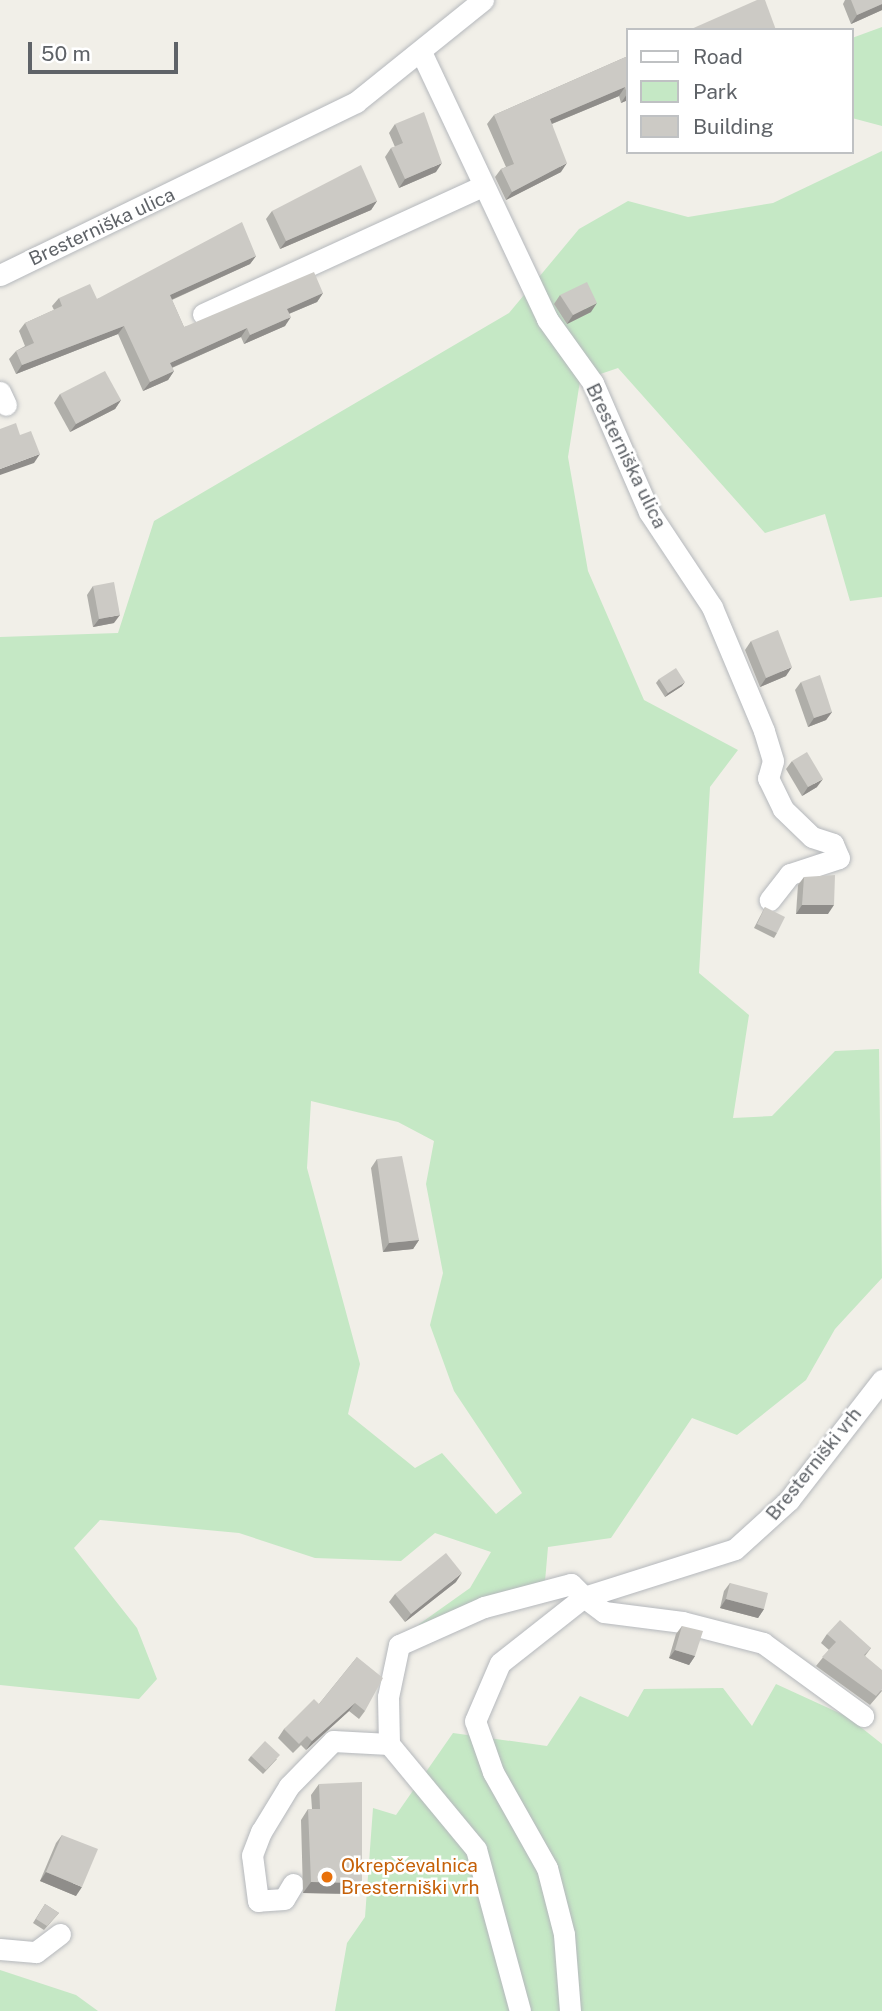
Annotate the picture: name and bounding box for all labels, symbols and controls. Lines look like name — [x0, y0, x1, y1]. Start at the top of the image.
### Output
scale bar — [32, 28, 182, 72]
legend — [626, 28, 854, 154]
text: 50 m — [41, 41, 91, 66]
text: Road — [693, 44, 743, 69]
text: Park — [693, 79, 738, 104]
text: Building — [693, 114, 774, 139]
street label: Bresterniška ulica — [25, 183, 179, 271]
street label: Bresterniška ulica — [581, 380, 671, 532]
street label: Bresterniški vrh — [762, 1403, 866, 1525]
place label: Okrepčevalnica Bresterniški vrh — [341, 1855, 480, 1899]
marker: Okrepčevalnica Bresterniški vrh — [319, 1869, 335, 1885]

